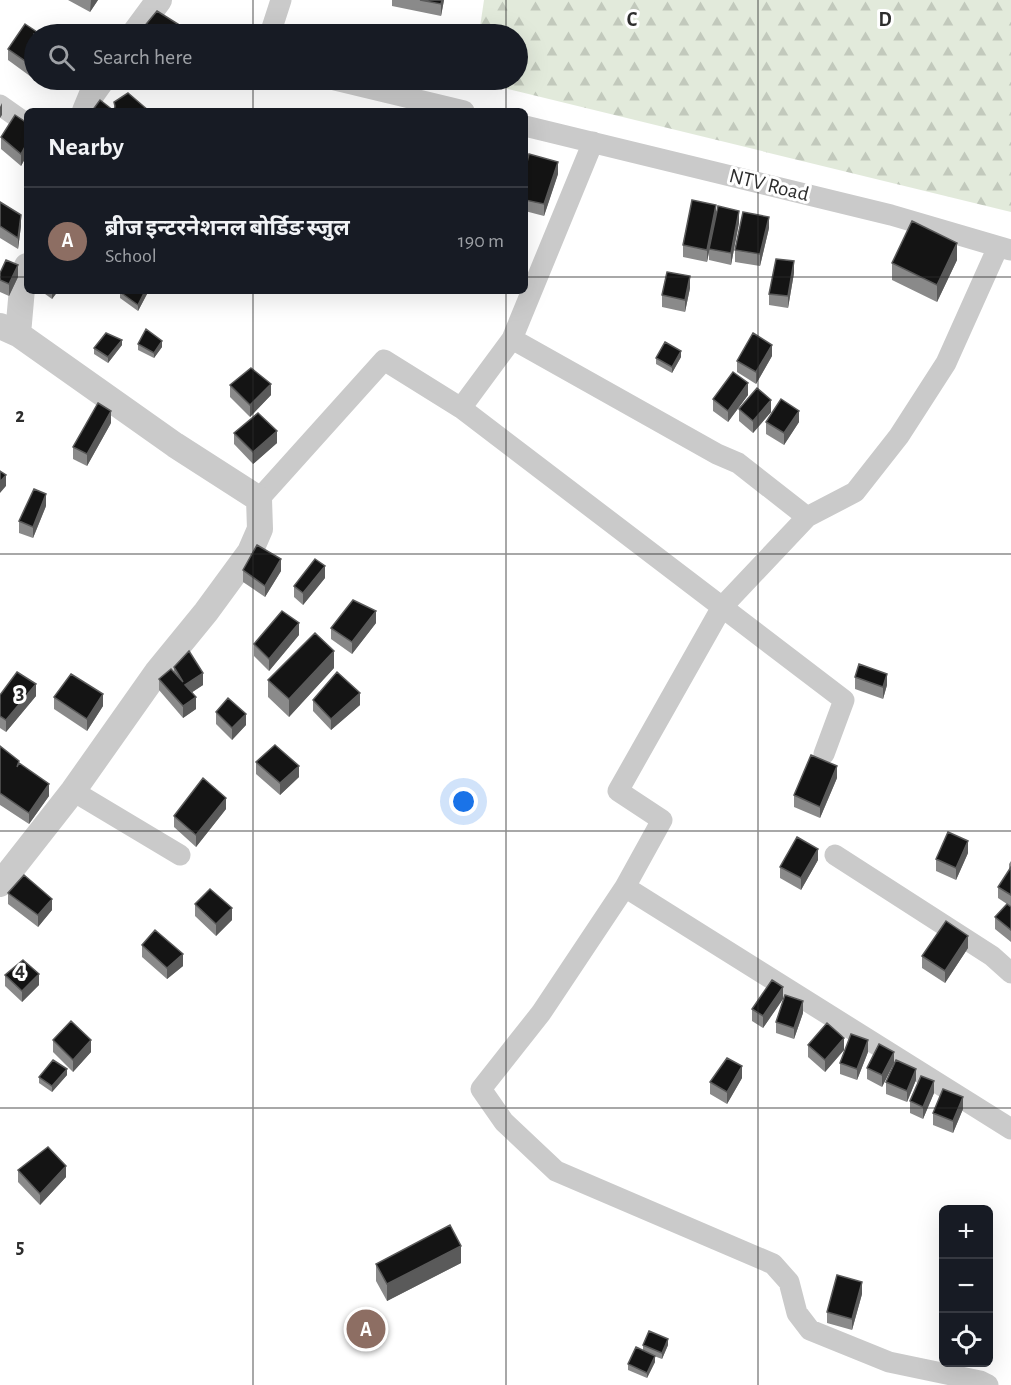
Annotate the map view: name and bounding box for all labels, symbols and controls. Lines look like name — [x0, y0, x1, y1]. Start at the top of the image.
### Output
text: C — [627, 10, 638, 30]
text: D — [878, 10, 892, 30]
search box — [24, 24, 528, 90]
icon: search — [45, 41, 78, 74]
text: Search here — [93, 46, 192, 68]
text: Nearby — [48, 134, 124, 160]
street label: NTV Road — [727, 165, 811, 205]
text: ब्रीज इन्टरनेशनल बोर्डिङ स्जुल — [105, 217, 350, 239]
text: A — [62, 231, 74, 251]
text: 190 m — [458, 231, 504, 251]
text: School — [105, 246, 157, 266]
text: 2 — [15, 406, 25, 426]
text: 3 — [16, 683, 24, 703]
your location — [449, 787, 478, 816]
text: 4 — [15, 960, 25, 980]
map controls — [939, 1205, 993, 1367]
button: + — [939, 1205, 993, 1259]
text: 5 — [16, 1237, 24, 1257]
button: − — [939, 1259, 993, 1313]
pin: A — [346, 1306, 386, 1352]
button: locate — [939, 1313, 993, 1367]

